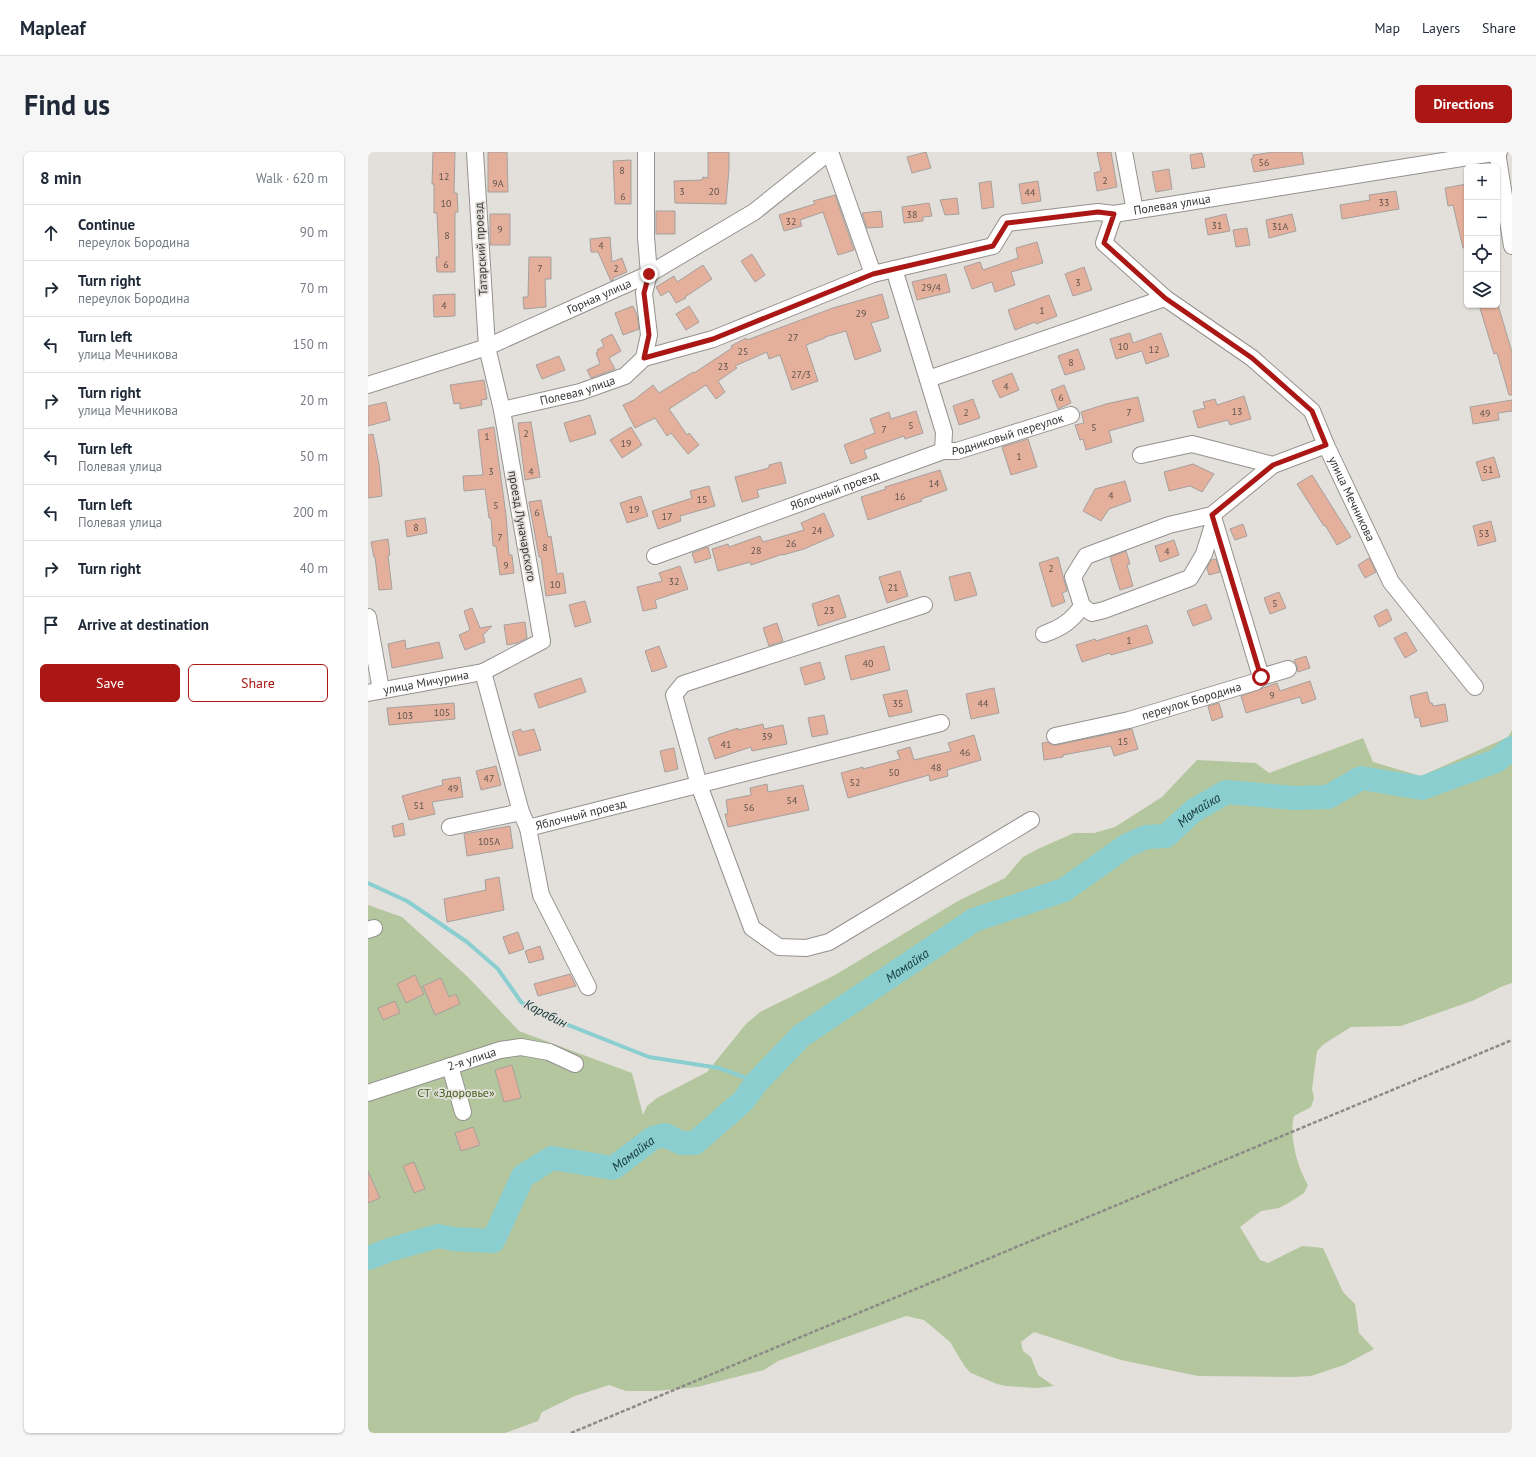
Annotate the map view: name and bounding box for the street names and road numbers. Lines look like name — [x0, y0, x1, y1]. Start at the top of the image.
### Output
street label: Полевая улица — [1132, 191, 1212, 218]
street label: Татарский проезд — [471, 202, 490, 296]
street label: Горная улица — [565, 275, 634, 317]
street label: Полевая улица — [538, 372, 617, 408]
street label: Родниковый переулок — [952, 410, 1065, 458]
street label: улица Мечникова — [1325, 454, 1379, 544]
street label: Яблочный проезд — [788, 467, 881, 513]
street label: проезд Луначарского — [505, 469, 540, 582]
street label: улица Мичурина — [382, 667, 470, 697]
street label: переулок Бородина — [1140, 679, 1243, 723]
street label: Яблочный проезд — [534, 795, 628, 833]
street label: 2-я улица — [445, 1044, 498, 1074]

